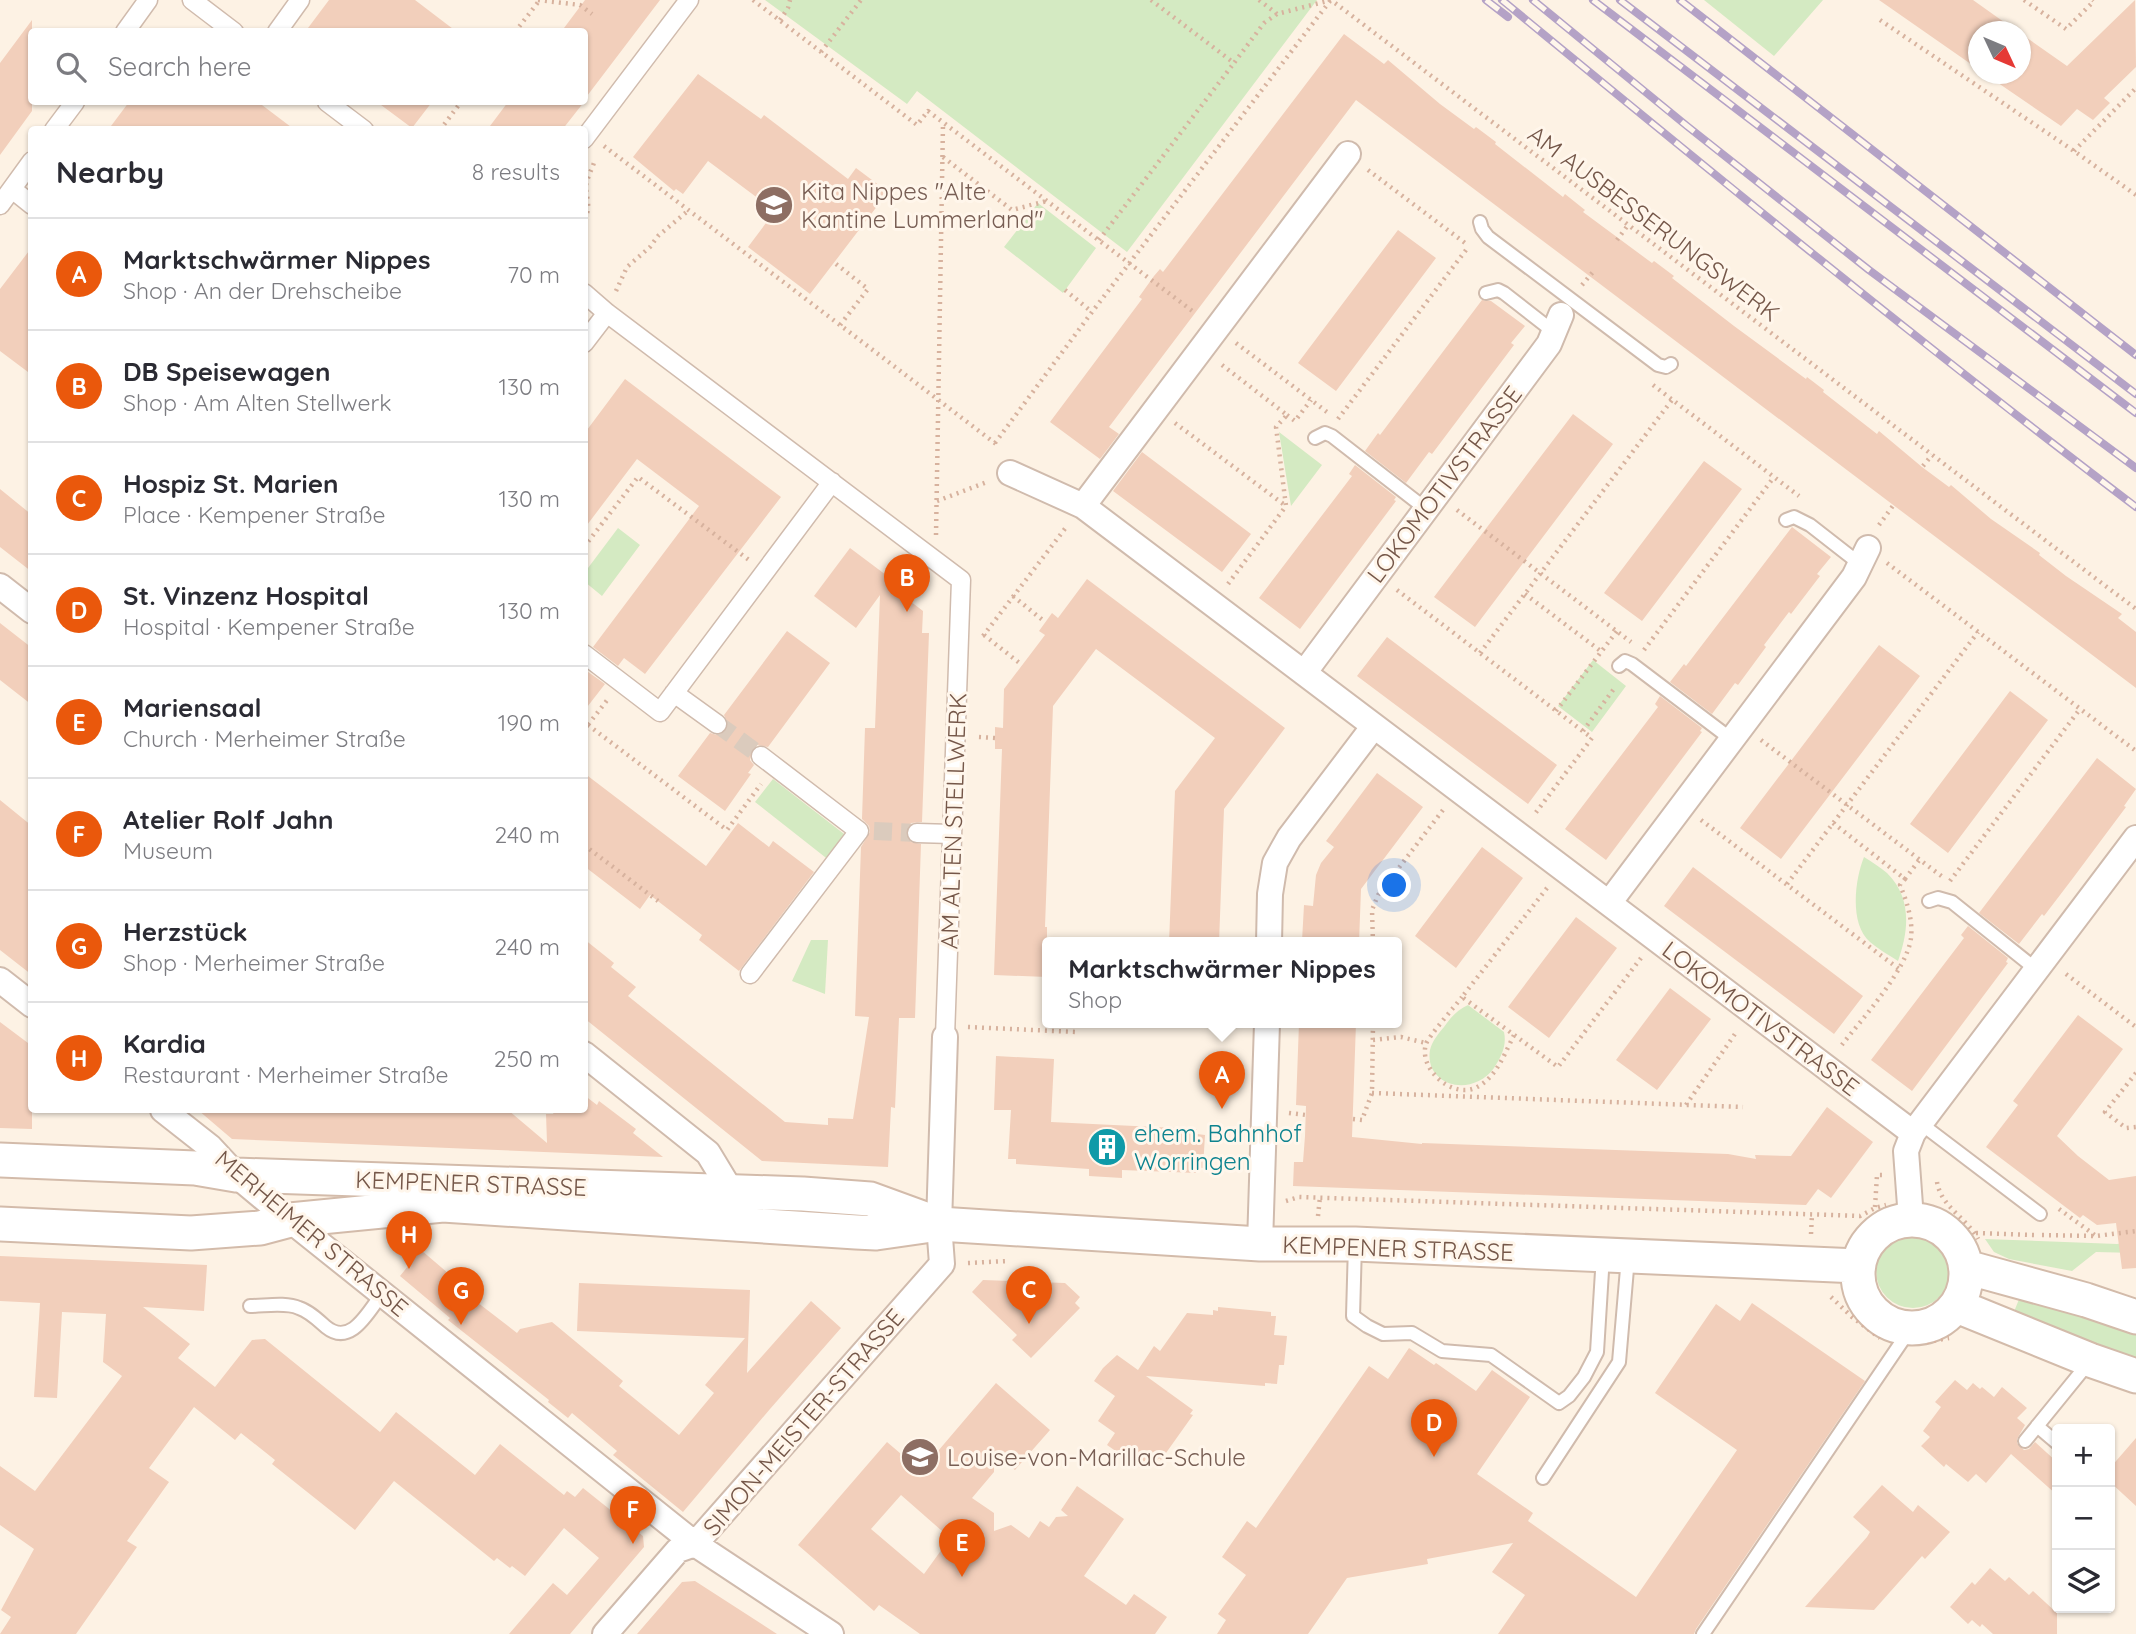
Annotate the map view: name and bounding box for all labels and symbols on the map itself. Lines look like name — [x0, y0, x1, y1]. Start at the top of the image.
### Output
north arrow — [1968, 21, 2031, 84]
street label: AM AUSBESSERUNGSWERK — [1522, 119, 1786, 327]
place label: Kita Nippes "Alte Kantine Lummerland" — [801, 176, 1044, 234]
school or university icon: Kita Nippes "Alte Kantine Lummerland" — [753, 184, 795, 226]
street label: LOKOMOTIVSTRASSE — [1360, 380, 1528, 588]
pin: B — [884, 554, 930, 612]
street label: AM ALTEN STELLWERK — [934, 692, 972, 950]
your location — [1377, 868, 1411, 902]
street label: LOKOMOTIVSTRASSE — [1657, 934, 1865, 1102]
pin: A — [1199, 1051, 1245, 1109]
place label: ehem. Bahnhof Worringen — [1134, 1118, 1302, 1176]
building icon: ehem. Bahnhof Worringen — [1086, 1126, 1128, 1168]
street label: MERHEIMER STRASSE — [210, 1144, 414, 1322]
street label: KEMPENER STRASSE — [355, 1164, 587, 1202]
pin: H — [386, 1211, 432, 1269]
street label: KEMPENER STRASSE — [1282, 1229, 1514, 1267]
pin: C — [1006, 1266, 1052, 1324]
pin: G — [438, 1267, 484, 1325]
street label: SIMON-MEISTER-STRASSE — [696, 1302, 910, 1542]
pin: D — [1411, 1399, 1457, 1457]
school or university icon: Louise-von-Marillac-Schule — [899, 1436, 941, 1478]
place label: Louise-von-Marillac-Schule — [947, 1442, 1246, 1472]
pin: F — [610, 1486, 656, 1544]
pin: E — [939, 1519, 985, 1577]

